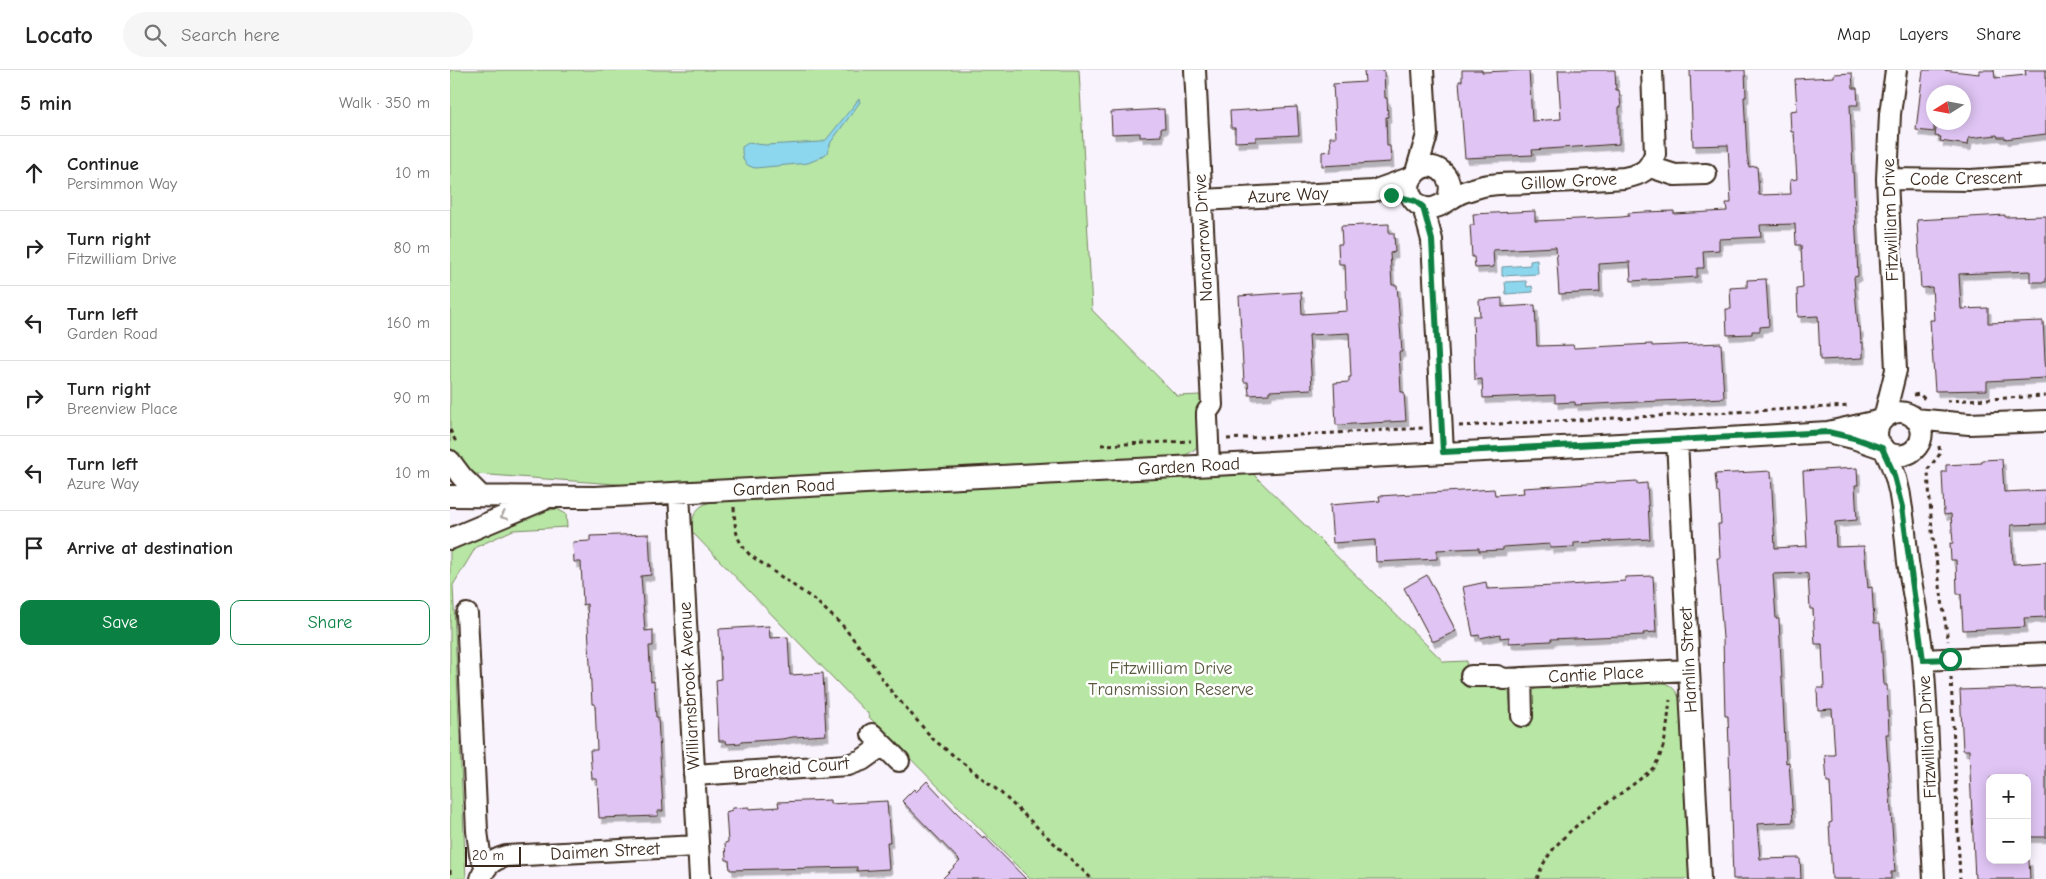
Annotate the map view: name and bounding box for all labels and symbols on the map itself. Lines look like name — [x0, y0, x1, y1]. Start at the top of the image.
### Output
north arrow — [1926, 85, 1971, 130]
street label: Fitzwilliam Drive — [1878, 158, 1903, 282]
street label: Code Crescent — [1910, 167, 2023, 190]
street label: Gillow Grove — [1520, 168, 1618, 195]
street label: Nancarrow Drive — [1190, 174, 1217, 302]
street label: Azure Way — [1247, 183, 1330, 208]
route end — [1380, 184, 1403, 207]
street label: Garden Road — [1137, 453, 1241, 480]
street label: Garden Road — [732, 474, 836, 501]
one-way arrow — [501, 510, 509, 520]
street label: Williamsbrook Avenue — [675, 601, 704, 771]
street label: Hamlin Street — [1675, 606, 1702, 714]
route start — [1939, 648, 1962, 671]
park label: Fitzwilliam Drive Transmission Reserve — [1088, 658, 1254, 700]
street label: Cantie Place — [1548, 662, 1644, 687]
street label: Fitzwilliam Drive — [1914, 675, 1941, 799]
street label: Braeheid Court — [732, 753, 851, 784]
street label: Daimen Street — [550, 838, 661, 865]
scale bar — [465, 844, 521, 867]

